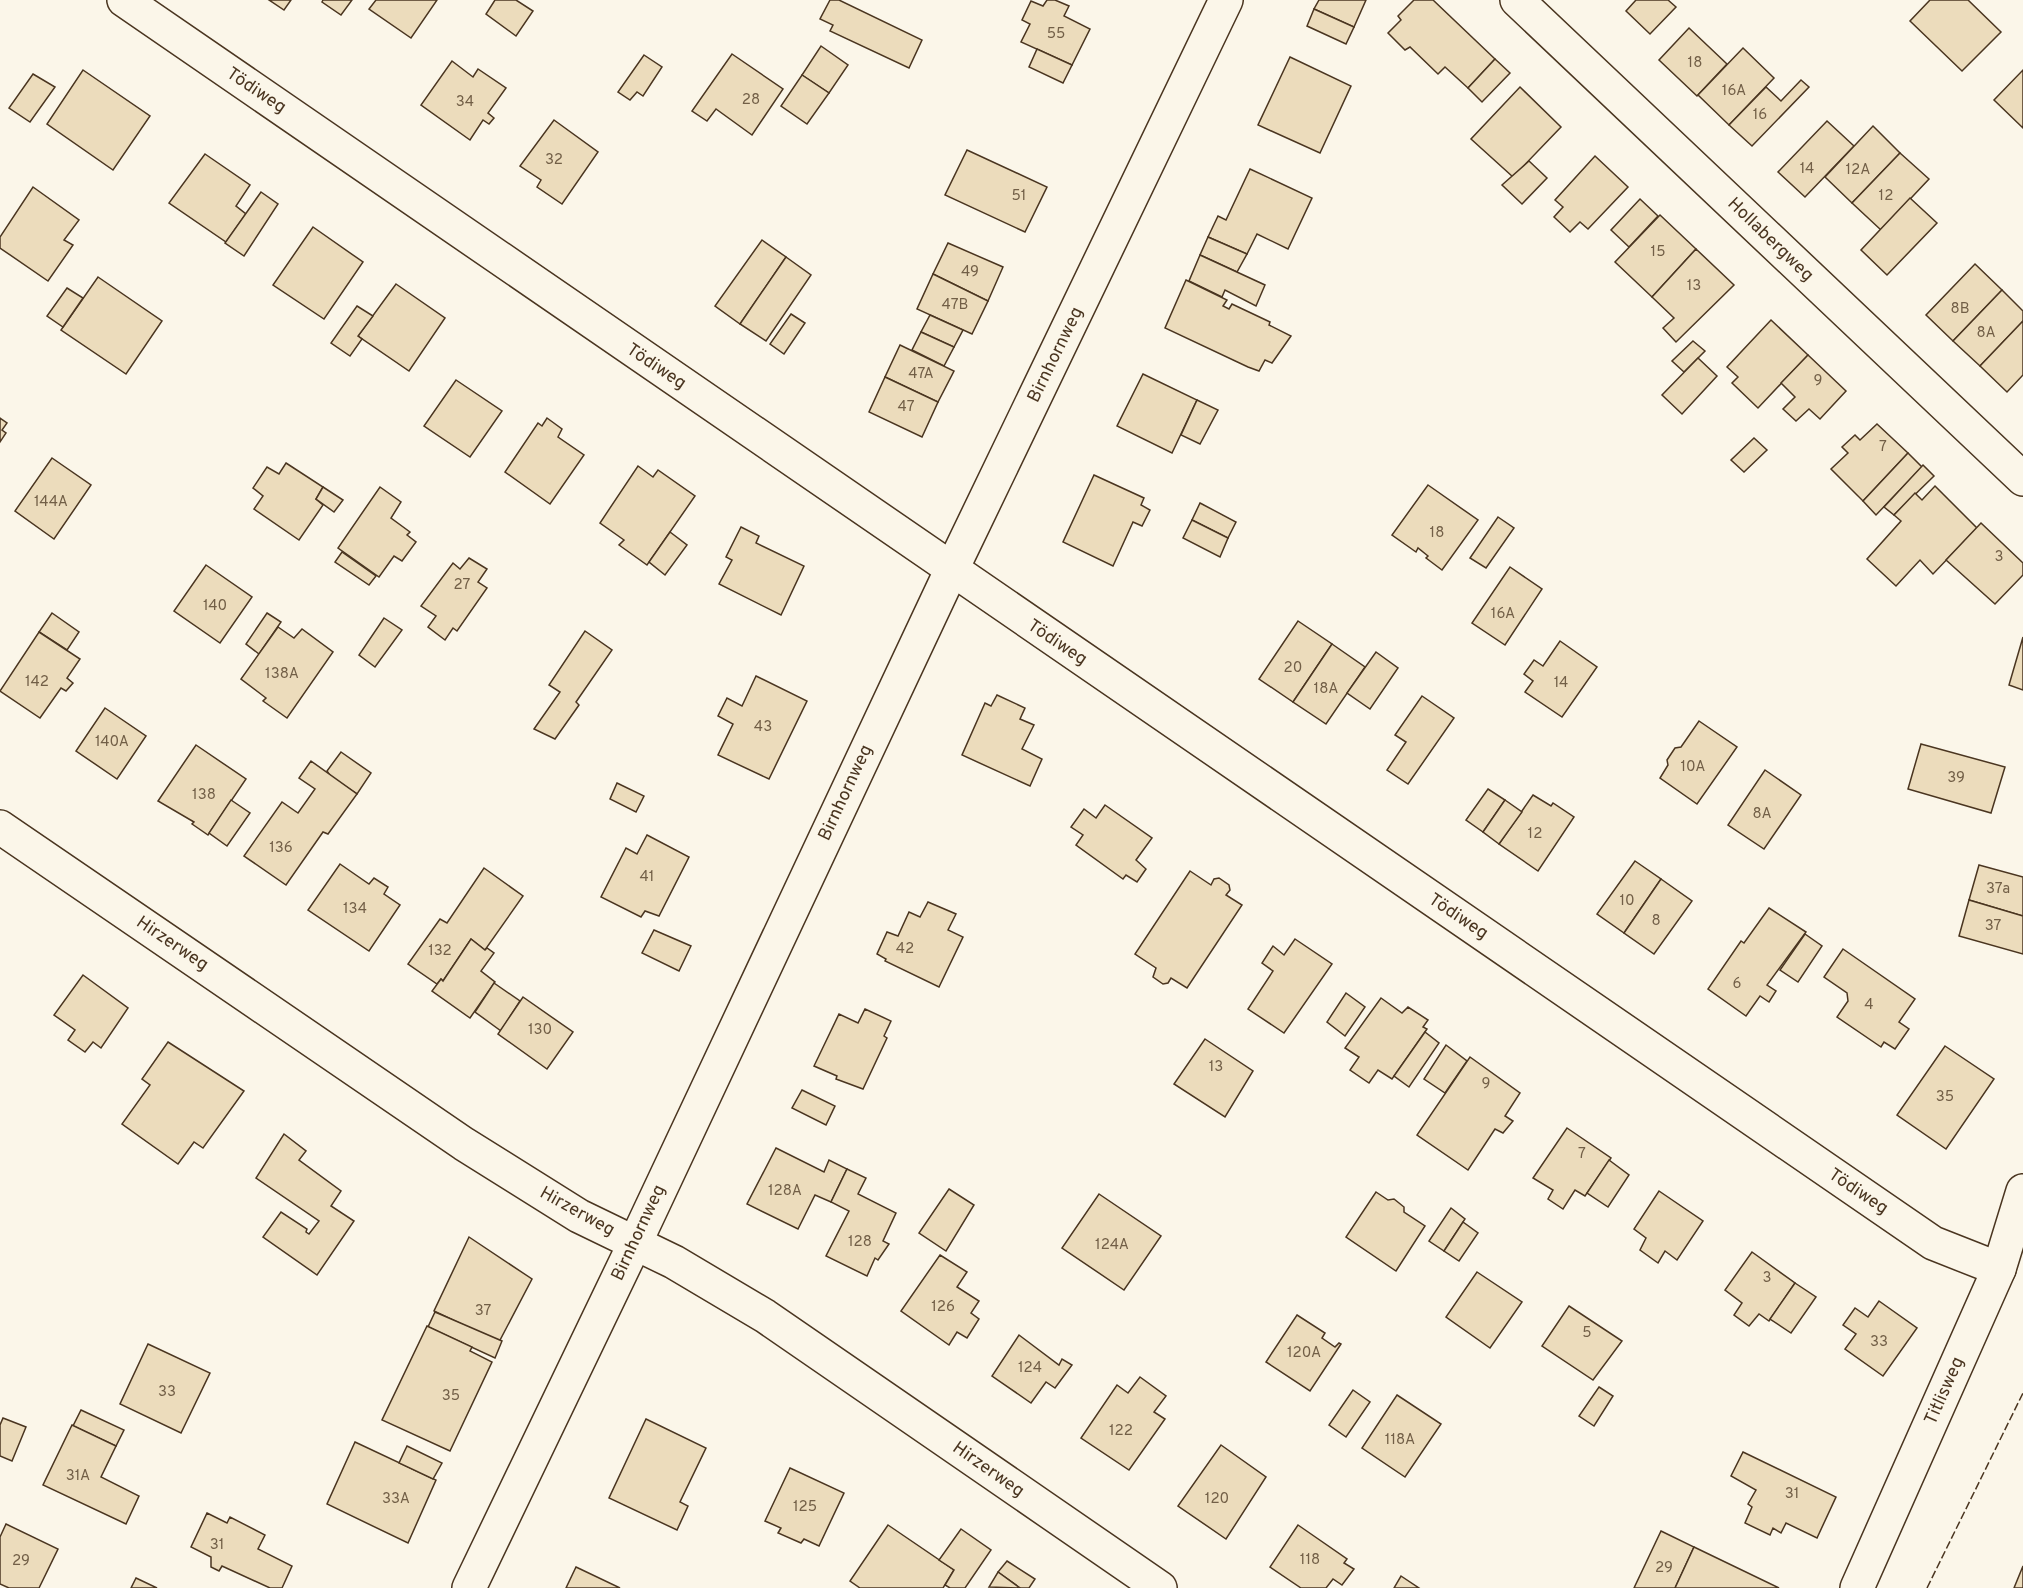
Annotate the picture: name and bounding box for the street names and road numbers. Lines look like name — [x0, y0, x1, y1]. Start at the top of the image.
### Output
street label: Tödiweg — [222, 63, 290, 119]
street label: Hollabergweg — [1722, 193, 1818, 287]
street label: Birnhornweg — [1023, 303, 1089, 407]
street label: Tödiweg — [622, 339, 690, 395]
street label: Tödiweg — [1023, 615, 1091, 671]
street label: Birnhornweg — [814, 741, 878, 845]
street label: Tödiweg — [1424, 889, 1492, 945]
street label: Hirzerweg — [131, 911, 213, 977]
street label: Tödiweg — [1824, 1164, 1892, 1220]
street label: Birnhornweg — [607, 1181, 671, 1285]
street label: Hirzerweg — [535, 1182, 619, 1242]
street label: Titlisweg — [1920, 1353, 1970, 1429]
street label: Hirzerweg — [948, 1437, 1028, 1503]

